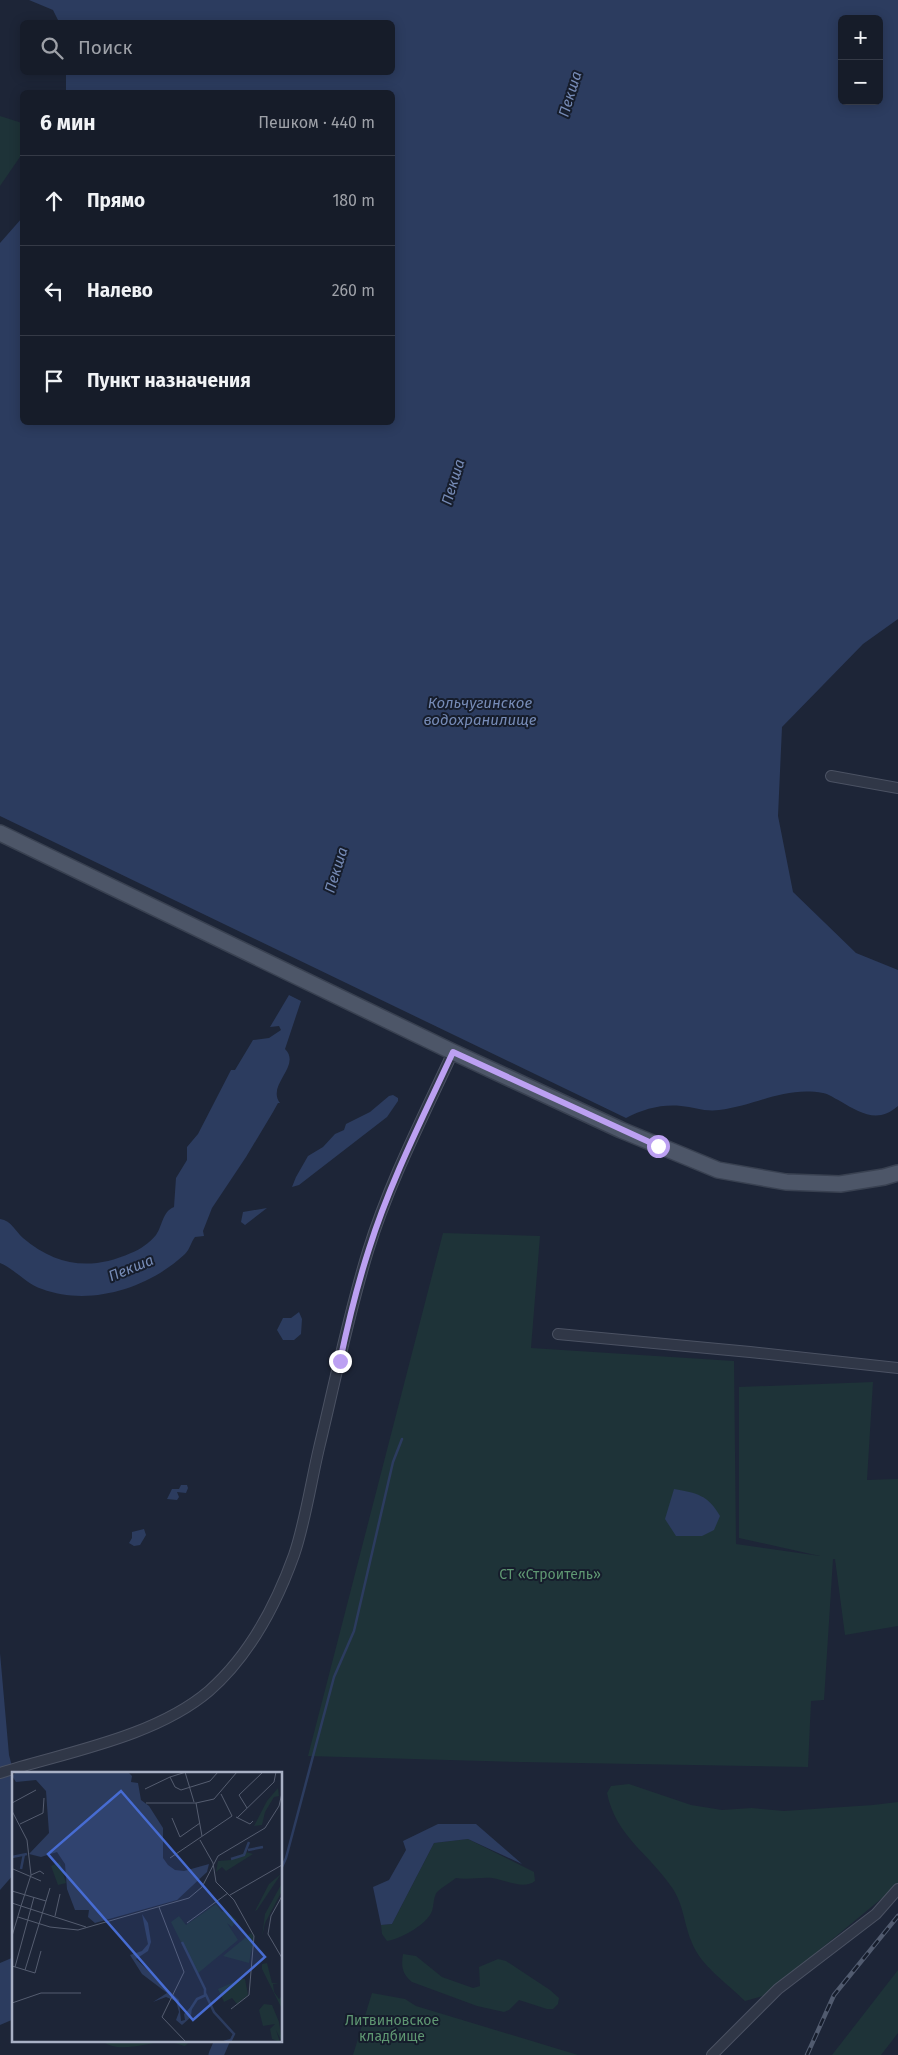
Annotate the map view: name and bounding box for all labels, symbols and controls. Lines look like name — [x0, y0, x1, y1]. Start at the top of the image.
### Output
map controls — [838, 15, 883, 105]
button: + — [838, 15, 883, 60]
search box — [20, 20, 395, 75]
icon: search — [38, 34, 66, 62]
text: Поиск — [78, 36, 132, 59]
button: − — [838, 60, 883, 105]
water label: Пекша — [555, 69, 585, 119]
text: 6 мин — [40, 110, 96, 136]
text: Пешком · 440 m — [258, 113, 375, 132]
icon: ahead — [40, 187, 68, 215]
text: Прямо — [87, 189, 145, 212]
text: 180 m — [332, 191, 375, 210]
icon: left — [40, 277, 68, 305]
text: Налево — [87, 279, 153, 302]
text: 260 m — [332, 281, 375, 300]
icon: arrive — [40, 367, 68, 395]
text: Пункт назначения — [87, 369, 251, 392]
water label: Пекша — [438, 457, 468, 507]
water label: Кольчугинское водохранилище — [423, 694, 537, 729]
water label: Пекша — [321, 845, 351, 895]
route start — [647, 1135, 670, 1158]
water label: Пекша — [106, 1251, 156, 1285]
route end — [329, 1350, 352, 1373]
park label: СТ «Строитель» — [499, 1566, 601, 1583]
inset map — [12, 1772, 282, 2042]
park label: Литвиновское кладбище — [345, 2012, 439, 2045]

